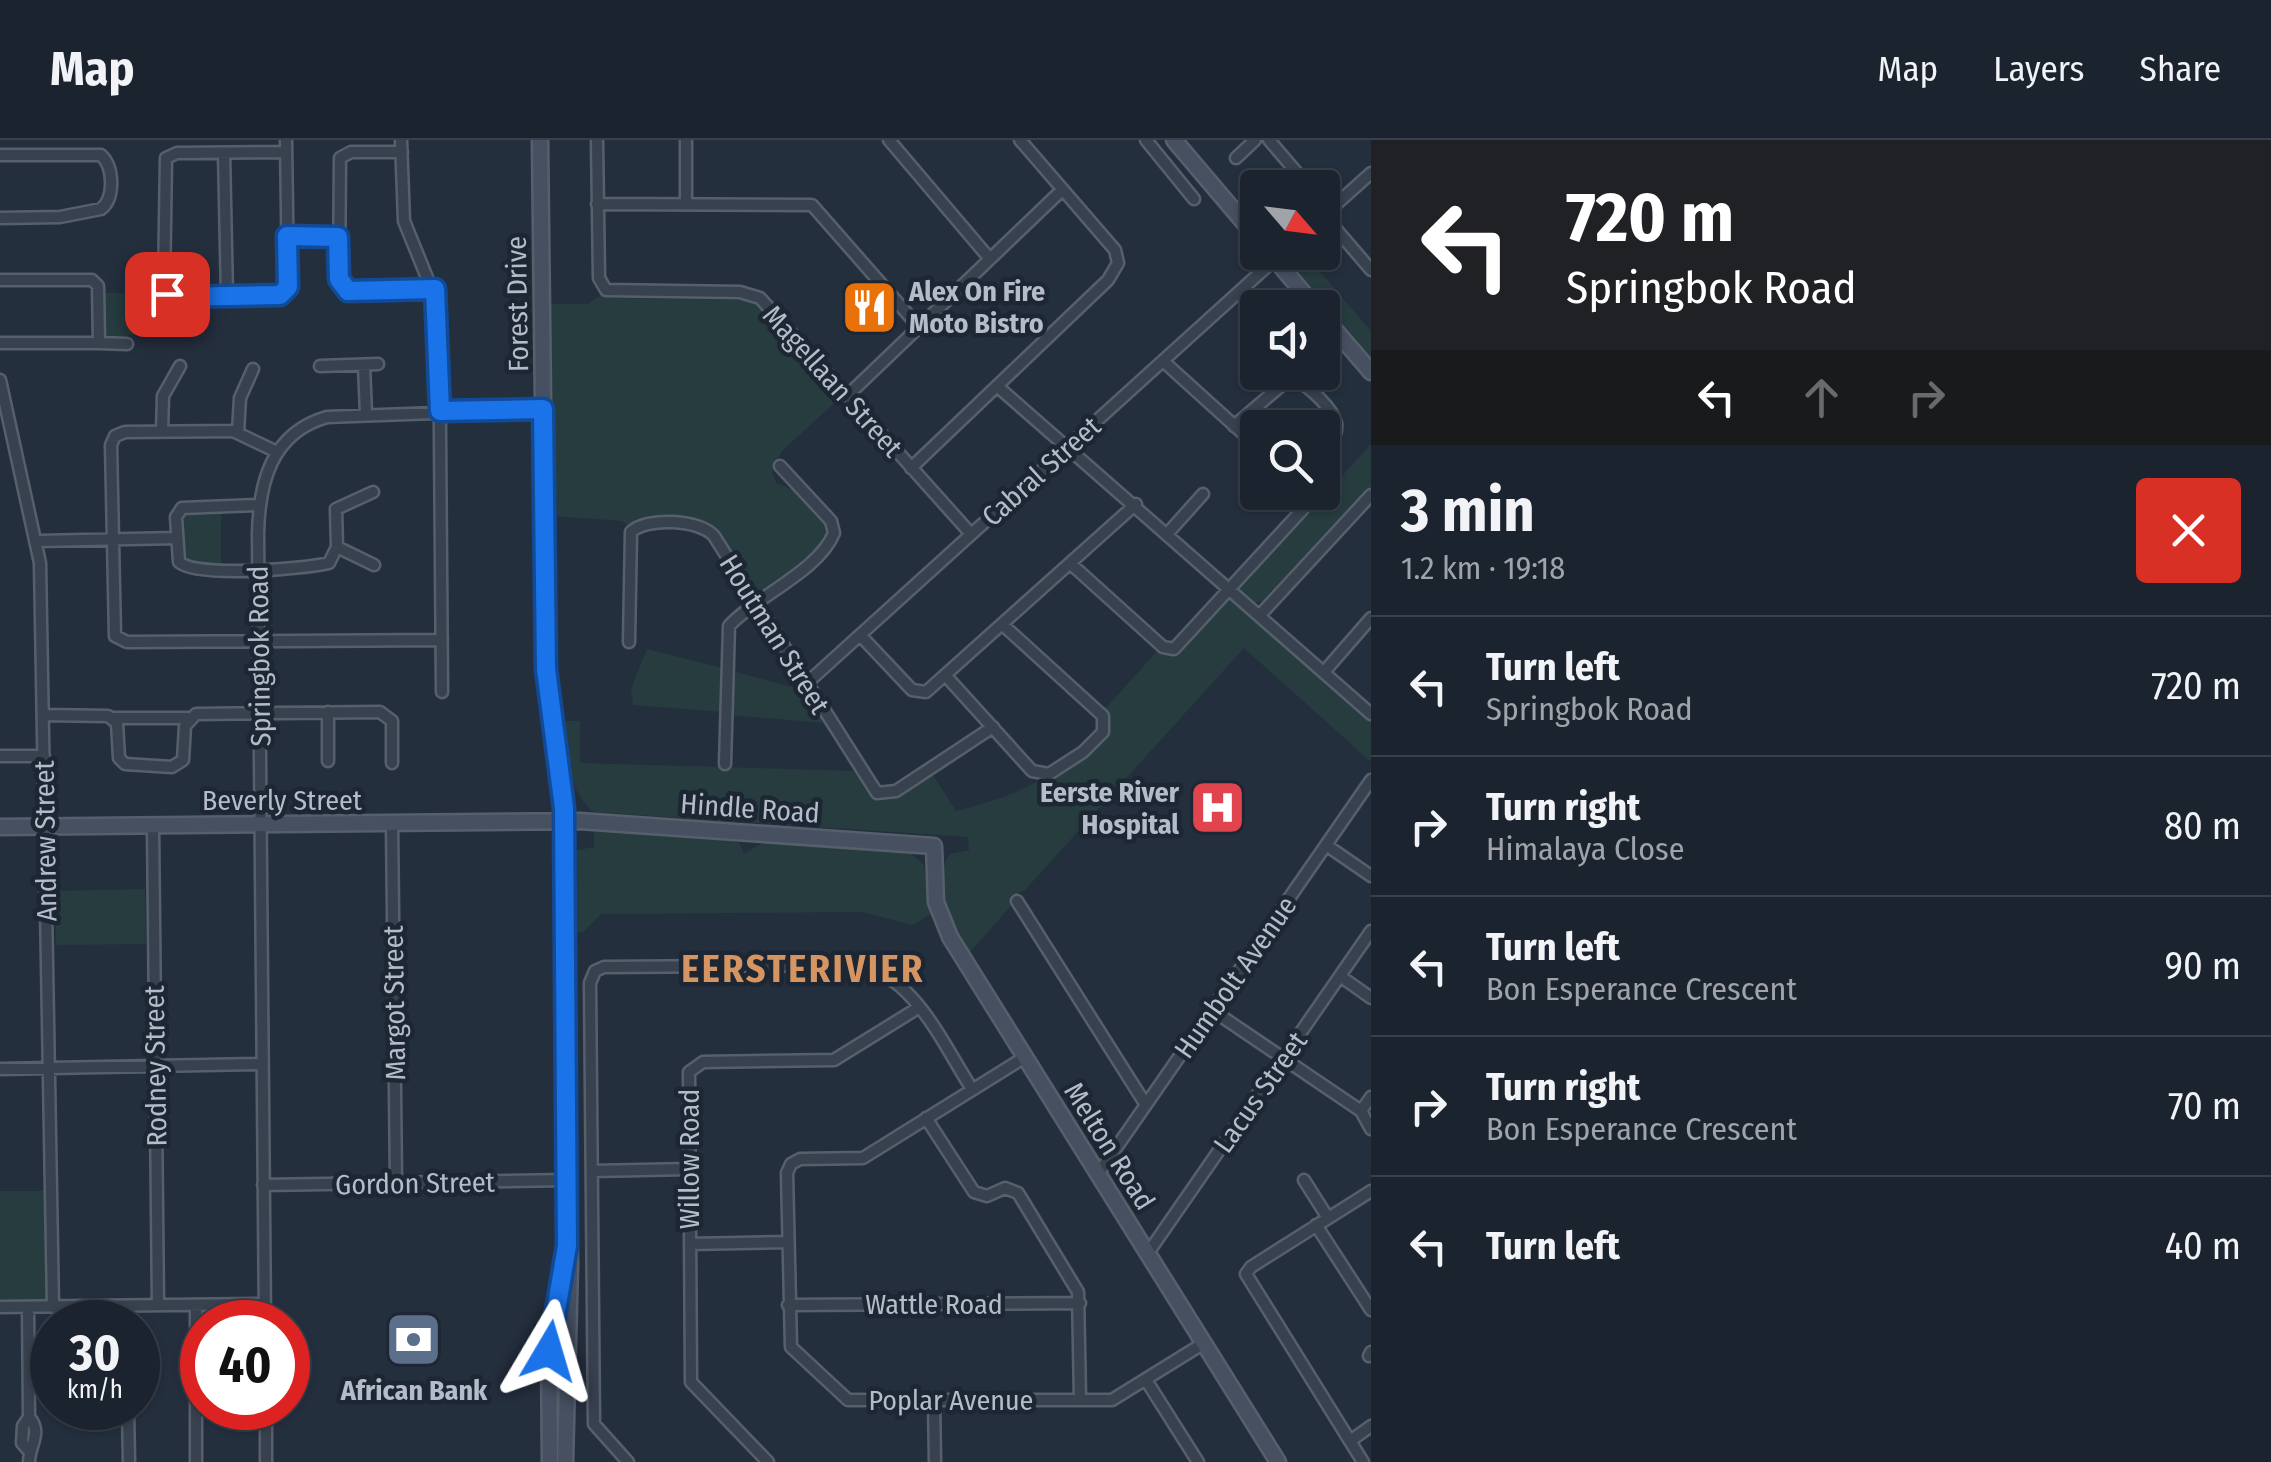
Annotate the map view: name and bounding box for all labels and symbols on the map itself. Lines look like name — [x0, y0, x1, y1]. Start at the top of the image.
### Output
north arrow — [1240, 170, 1340, 270]
street label: Forest Drive — [500, 236, 535, 372]
pin — [125, 252, 210, 337]
place label: Alex On Fire Moto Bistro — [908, 275, 1045, 340]
restaurant icon: Alex On Fire Moto Bistro — [840, 277, 900, 337]
street label: Magellaan Street — [756, 299, 910, 464]
street label: Cabral Street — [975, 409, 1108, 533]
street label: Houtman Street — [713, 549, 837, 720]
street label: Springbok Road — [241, 565, 278, 747]
street label: Andrew Street — [28, 759, 63, 922]
place label: Eerste River Hospital — [1040, 776, 1180, 841]
hospital icon: Eerste River Hospital — [1188, 778, 1248, 838]
street label: Beverly Street — [202, 784, 363, 817]
street label: Hindle Road — [679, 787, 821, 830]
street label: Humbolt Avenue — [1167, 890, 1303, 1065]
street label: Margot Street — [377, 924, 412, 1081]
district label: EERSTERIVIER — [681, 946, 925, 992]
street label: Rodney Street — [138, 984, 173, 1147]
street label: Lacus Street — [1207, 1025, 1314, 1159]
street label: Melton Road — [1057, 1076, 1162, 1216]
street label: Willow Road — [673, 1089, 706, 1229]
street label: Gordon Street — [335, 1166, 496, 1201]
street label: Wattle Road — [865, 1288, 1003, 1321]
position arrow — [497, 1299, 601, 1403]
speed limit sign: 40 — [180, 1300, 310, 1430]
bank icon: African Bank — [384, 1309, 444, 1369]
place label: African Bank — [340, 1374, 488, 1407]
street label: Poplar Avenue — [869, 1384, 1033, 1417]

